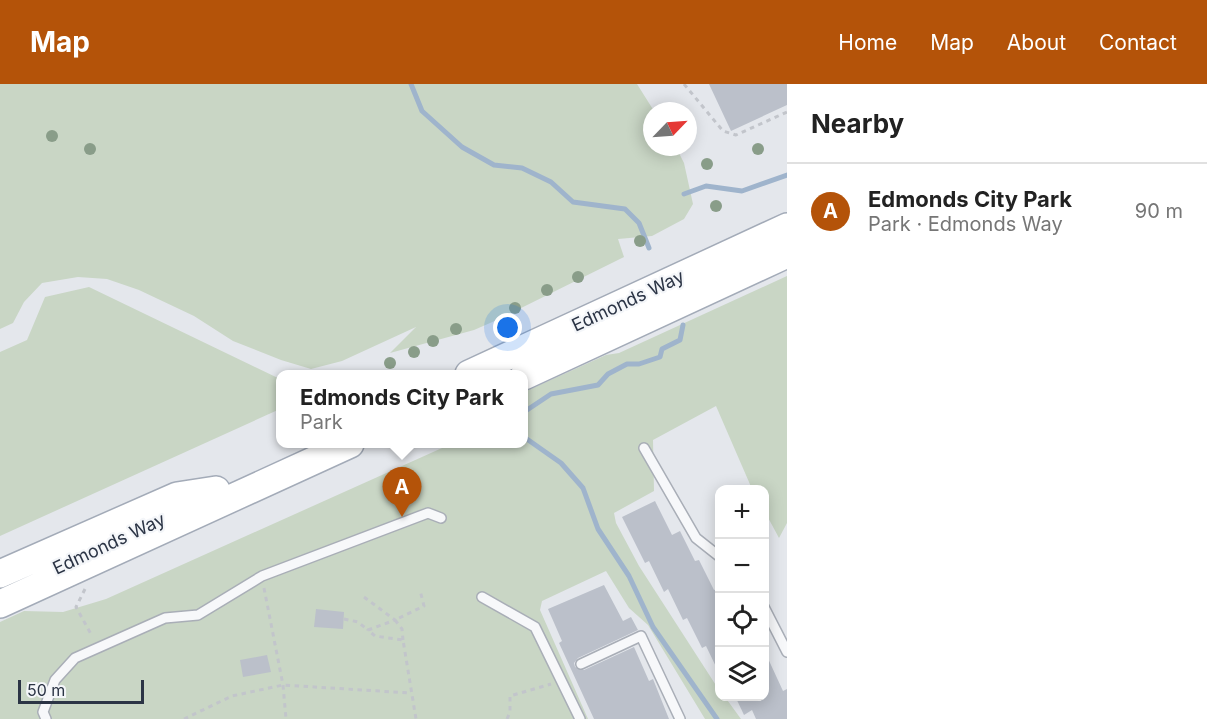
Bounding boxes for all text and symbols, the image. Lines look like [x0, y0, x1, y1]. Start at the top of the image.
text: Map [30, 25, 90, 59]
text: Home [838, 30, 897, 55]
text: Map [930, 30, 974, 55]
text: About [1007, 30, 1066, 55]
text: Contact [1099, 30, 1177, 55]
north arrow [643, 102, 697, 156]
text: Nearby [811, 108, 904, 139]
text: Edmonds City Park [868, 186, 1072, 212]
text: A [823, 199, 838, 223]
text: 90 m [1135, 199, 1183, 223]
text: Park · Edmonds Way [868, 212, 1063, 236]
street label: Edmonds Way [568, 265, 687, 336]
your location [493, 313, 522, 342]
popup [276, 370, 528, 448]
text: Edmonds City Park [300, 384, 504, 410]
text: Park [300, 410, 343, 434]
pin: A [382, 468, 422, 517]
map controls [715, 485, 769, 701]
button: + [715, 485, 769, 539]
street label: Edmonds Way [49, 508, 168, 579]
button: − [715, 539, 769, 593]
button: locate [715, 593, 769, 647]
button: layers [715, 647, 769, 701]
scale bar [18, 677, 144, 704]
text: 50 m [27, 680, 65, 700]

